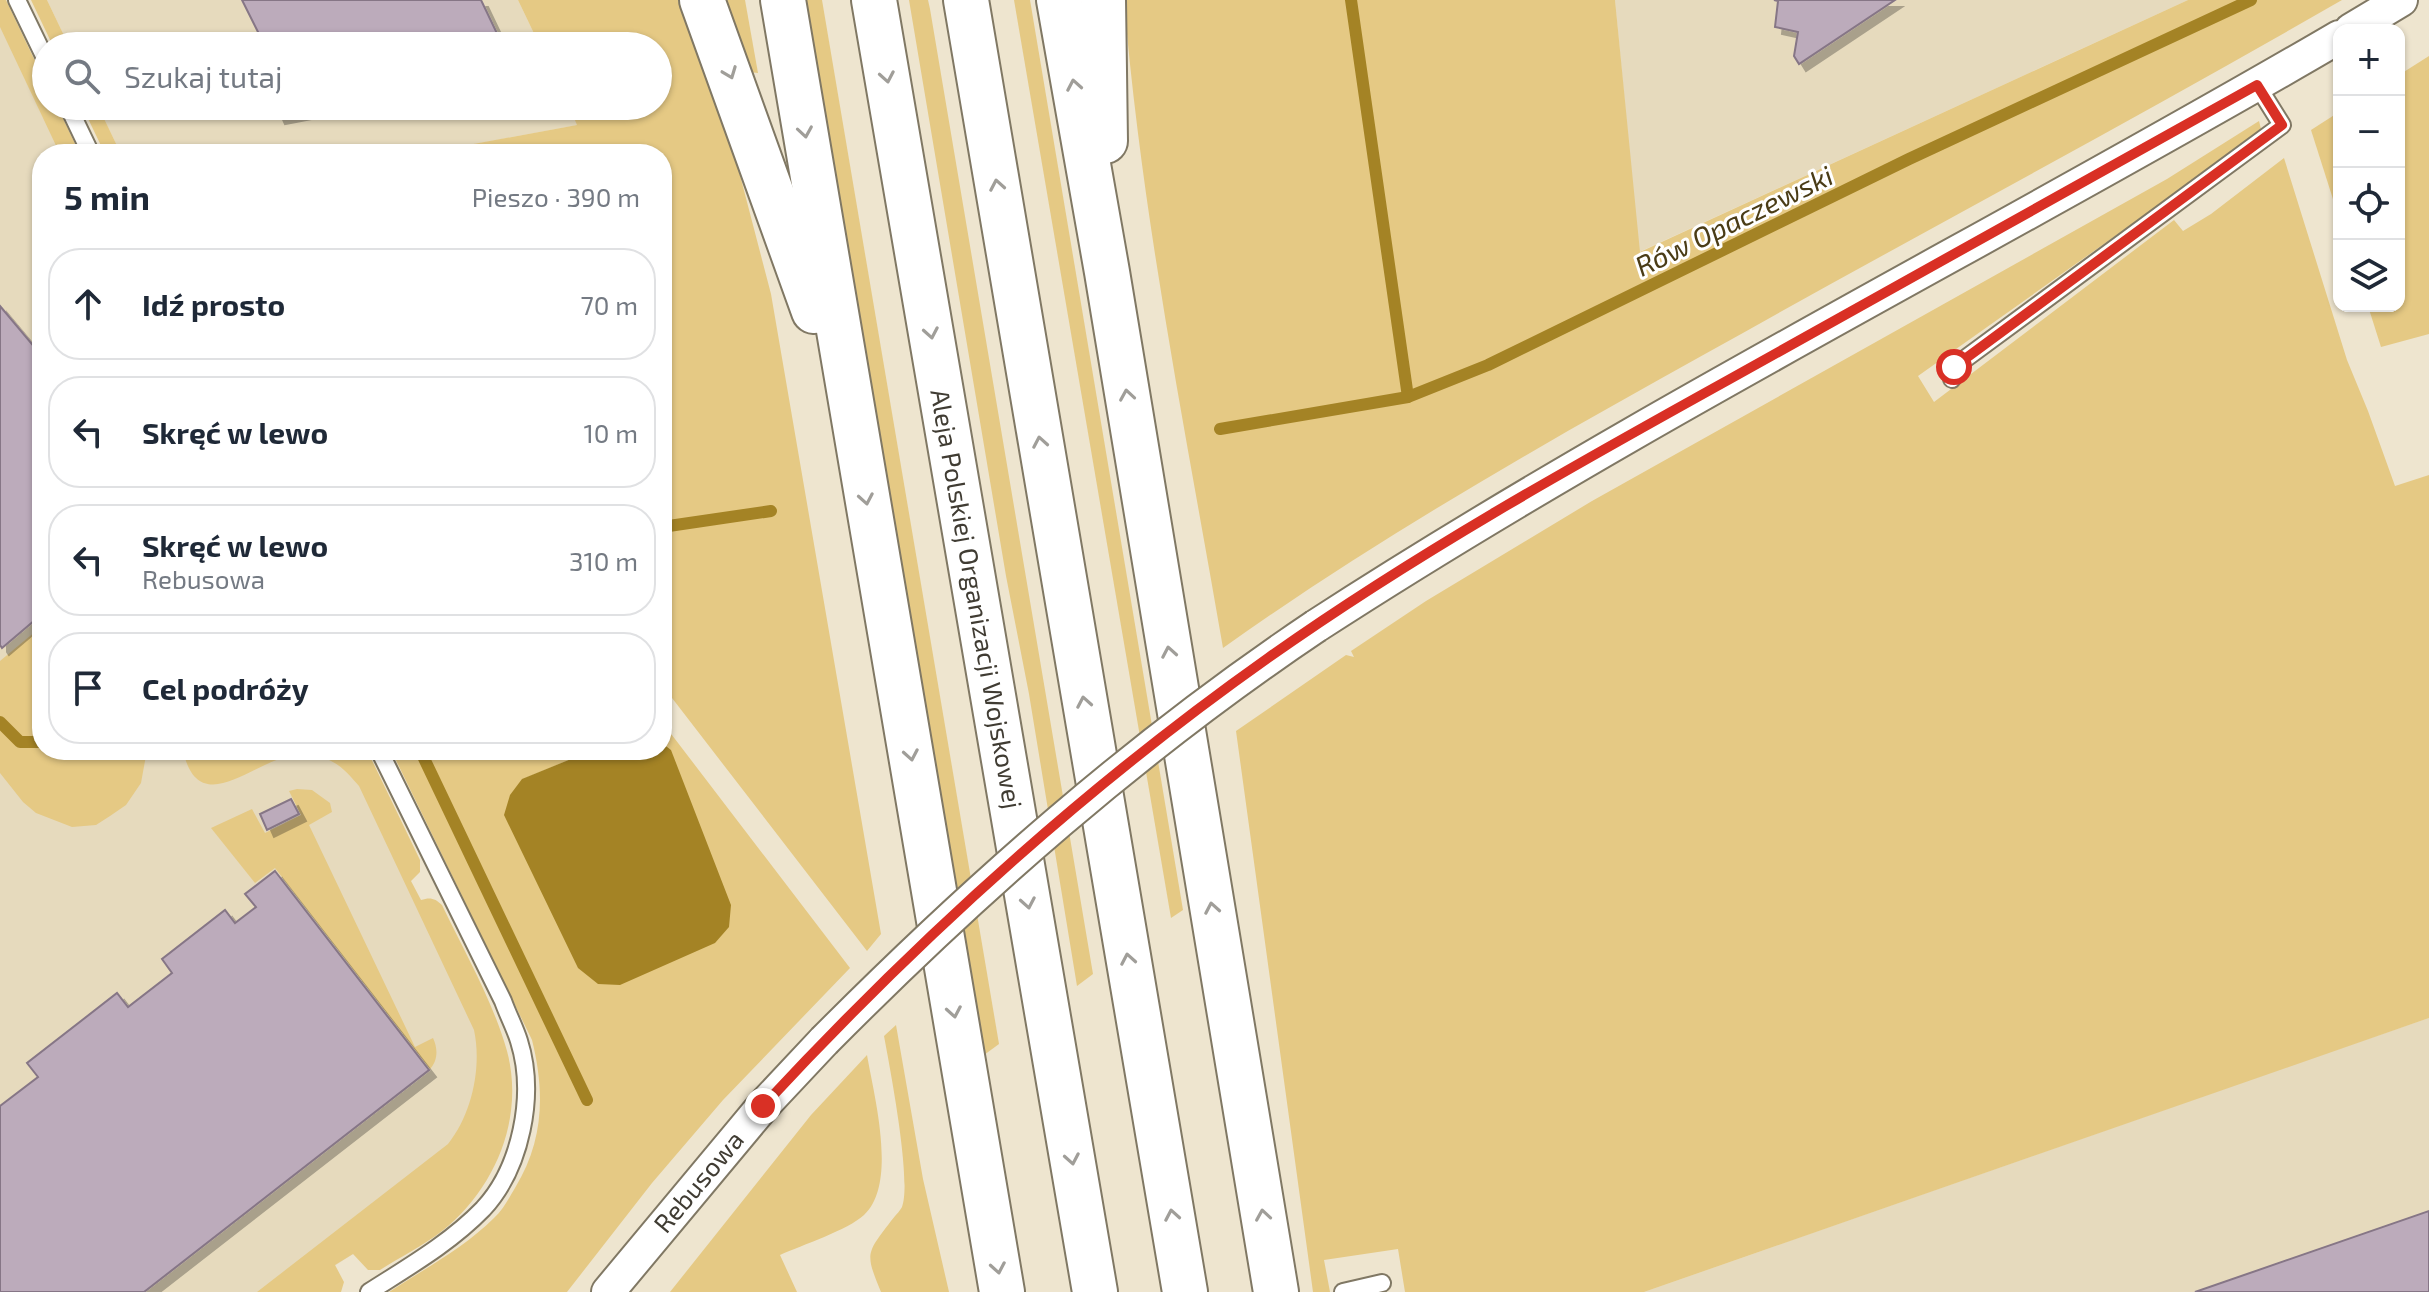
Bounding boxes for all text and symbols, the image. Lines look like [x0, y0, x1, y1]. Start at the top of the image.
map controls [2333, 24, 2405, 312]
button: + [2333, 24, 2405, 96]
search box [32, 32, 672, 120]
icon: search [60, 54, 104, 98]
text: Szukaj tutaj [124, 58, 283, 94]
one-way arrow [720, 65, 737, 79]
one-way arrow [877, 70, 894, 84]
one-way arrow [1066, 78, 1083, 91]
button: − [2333, 96, 2405, 168]
one-way arrow [796, 125, 813, 139]
water label: Rów Opaczewski [1629, 157, 1838, 283]
button: locate [2333, 168, 2405, 240]
text: 5 min [64, 176, 150, 217]
one-way arrow [989, 179, 1006, 192]
text: Pieszo · 390 m [472, 181, 640, 212]
button: layers [2333, 240, 2405, 312]
icon: ahead [66, 282, 110, 326]
text: Idź prosto [142, 286, 285, 322]
text: 70 m [580, 289, 638, 320]
one-way arrow [921, 326, 938, 340]
route start [1936, 349, 1972, 385]
street label: Aleja Polskiej Organizacji Wojskowej [925, 386, 1030, 811]
one-way arrow [1119, 388, 1136, 402]
icon: left [66, 410, 110, 454]
text: Skręć w lewo [142, 414, 328, 450]
text: 10 m [583, 417, 638, 448]
one-way arrow [1032, 435, 1049, 449]
one-way arrow [857, 492, 874, 506]
text: Skręć w lewo [142, 527, 328, 563]
icon: left [66, 538, 110, 582]
text: 310 m [569, 545, 638, 576]
text: Rebusowa [142, 563, 265, 594]
one-way arrow [1162, 645, 1179, 658]
icon: arrive [66, 666, 110, 710]
text: Cel podróży [142, 670, 309, 706]
one-way arrow [1077, 696, 1094, 709]
one-way arrow [901, 749, 918, 762]
one-way arrow [1019, 896, 1036, 910]
one-way arrow [1204, 901, 1221, 915]
one-way arrow [1121, 952, 1138, 966]
one-way arrow [944, 1005, 961, 1019]
route end [745, 1088, 781, 1124]
street label: Rebusowa [646, 1124, 749, 1238]
one-way arrow [1062, 1153, 1079, 1166]
one-way arrow [1164, 1208, 1181, 1222]
one-way arrow [1256, 1208, 1273, 1222]
one-way arrow [988, 1261, 1005, 1275]

